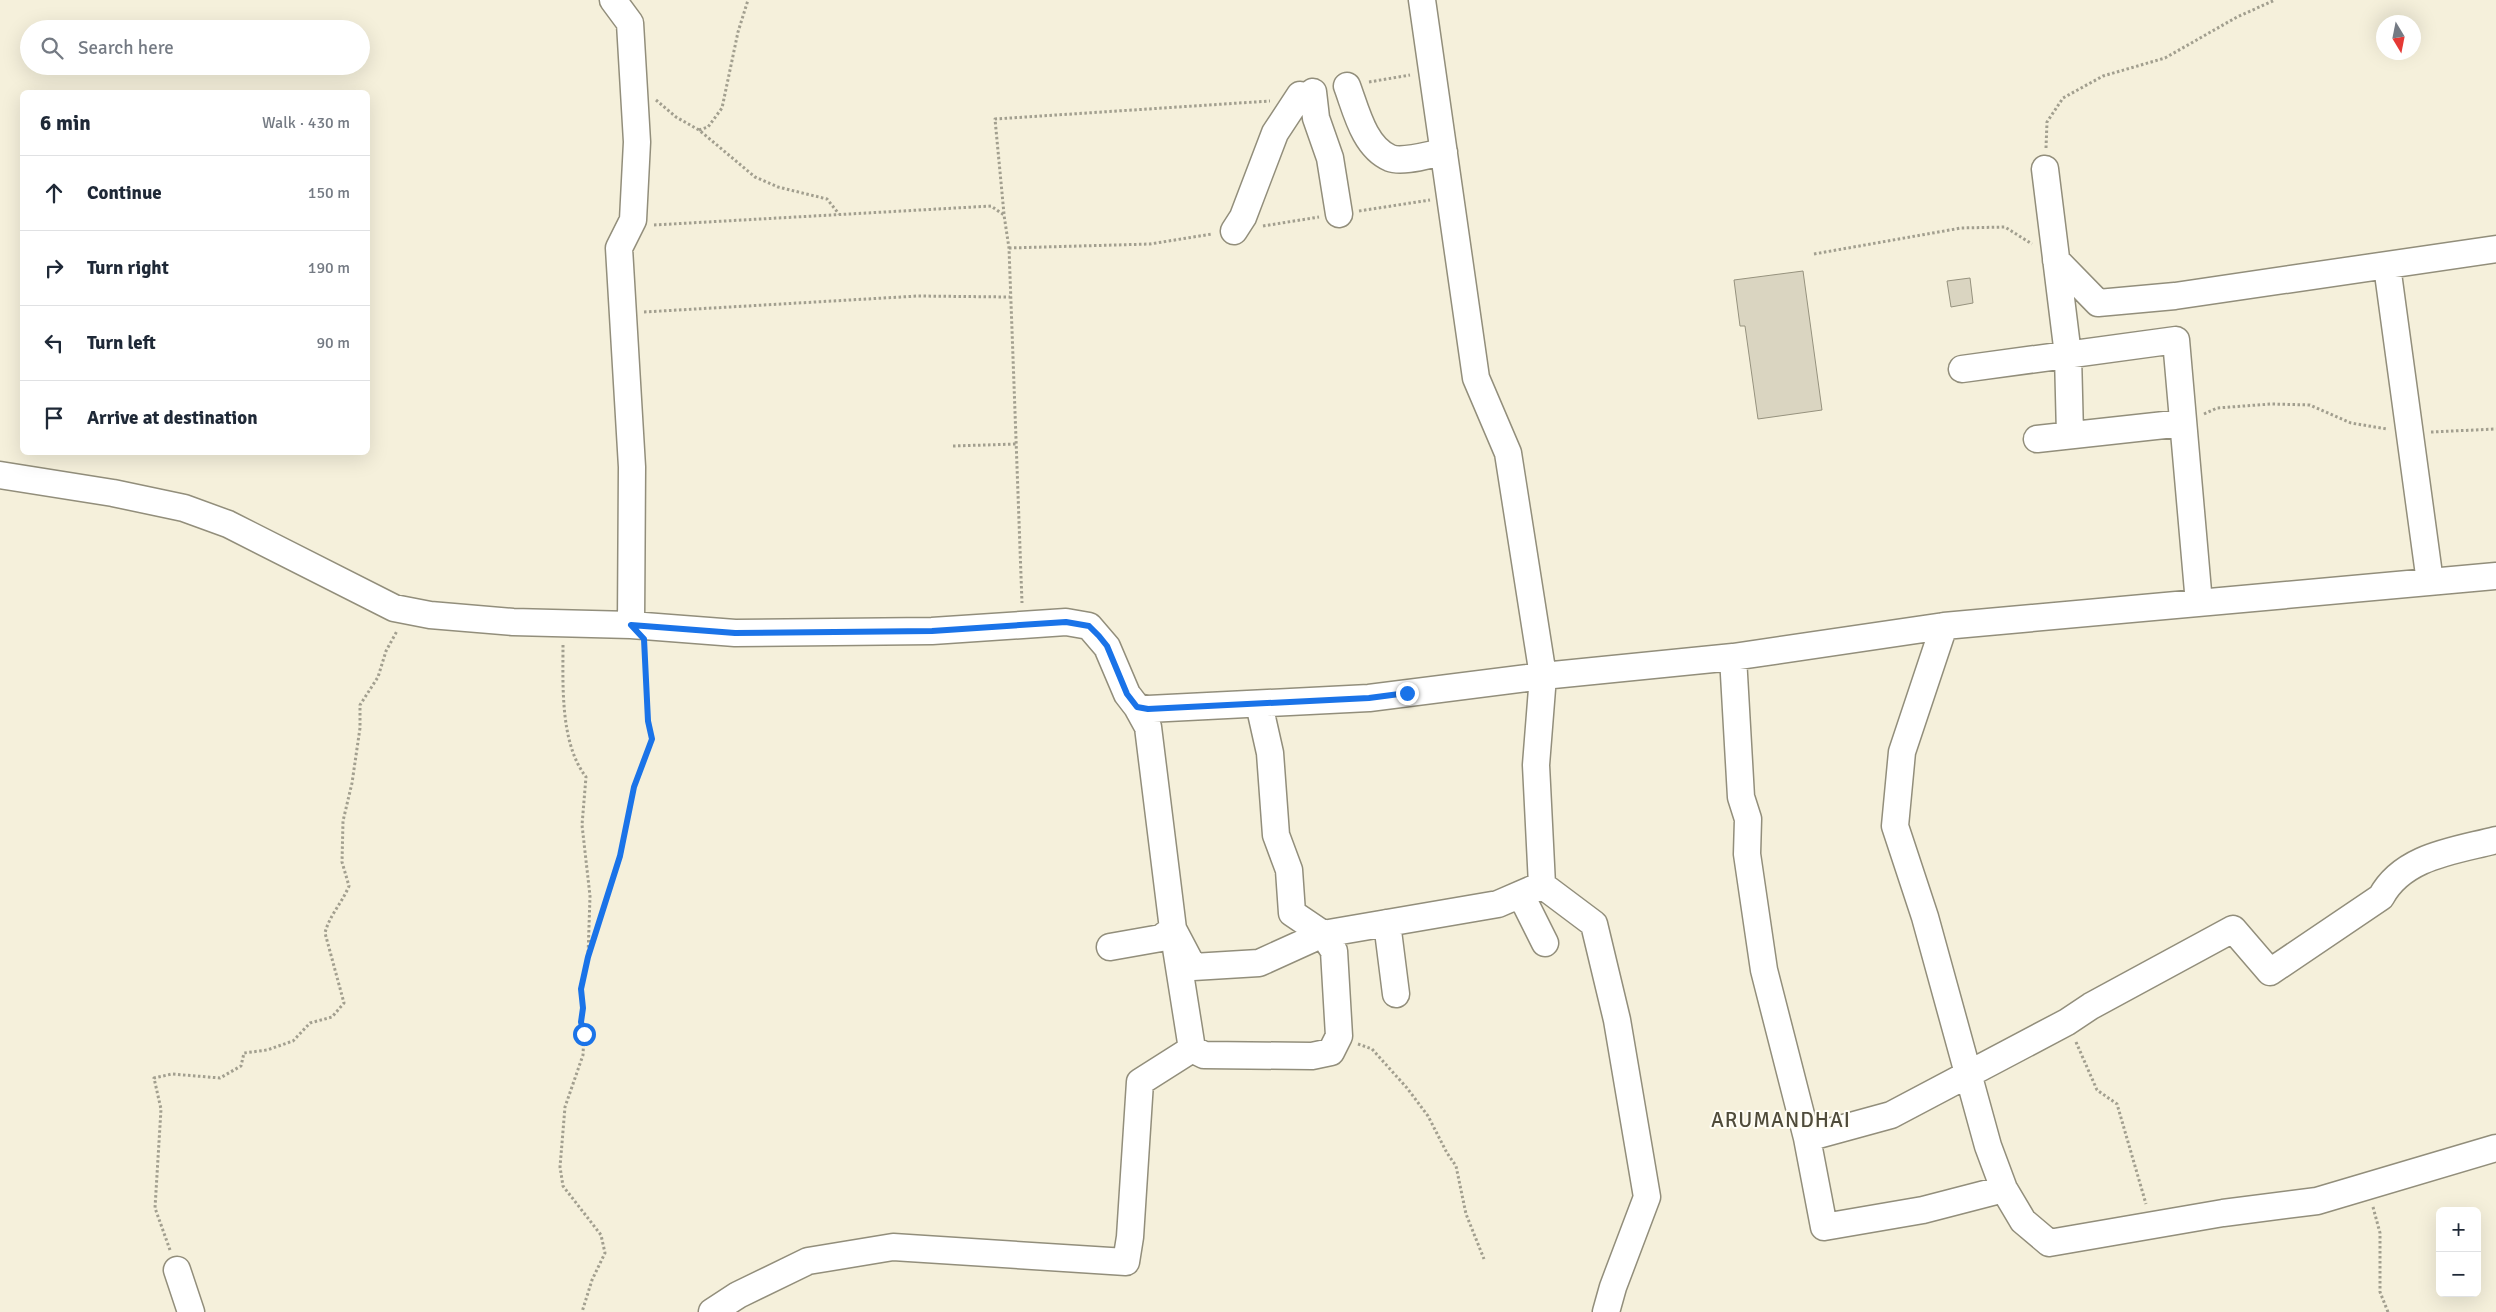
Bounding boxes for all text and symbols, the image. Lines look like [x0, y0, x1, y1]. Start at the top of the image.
north arrow [2376, 15, 2421, 60]
search box [20, 20, 370, 75]
icon: search [38, 34, 66, 62]
text: Search here [78, 36, 174, 60]
text: 6 min [40, 110, 91, 136]
text: Walk · 430 m [262, 113, 350, 133]
icon: ahead [40, 179, 68, 207]
text: Continue [87, 181, 162, 205]
text: 150 m [308, 183, 350, 203]
icon: right [40, 254, 68, 282]
text: Turn right [87, 256, 169, 280]
text: 190 m [308, 258, 350, 278]
icon: left [40, 329, 68, 357]
text: Turn left [87, 331, 156, 355]
text: 90 m [316, 333, 350, 353]
icon: arrive [40, 404, 68, 432]
text: Arrive at destination [87, 406, 258, 430]
route end [1396, 682, 1419, 705]
route start [573, 1023, 596, 1046]
district label: ARUMANDHAI [1711, 1107, 1851, 1133]
map controls [2436, 1207, 2481, 1297]
button: + [2436, 1207, 2481, 1252]
button: − [2436, 1252, 2481, 1297]

